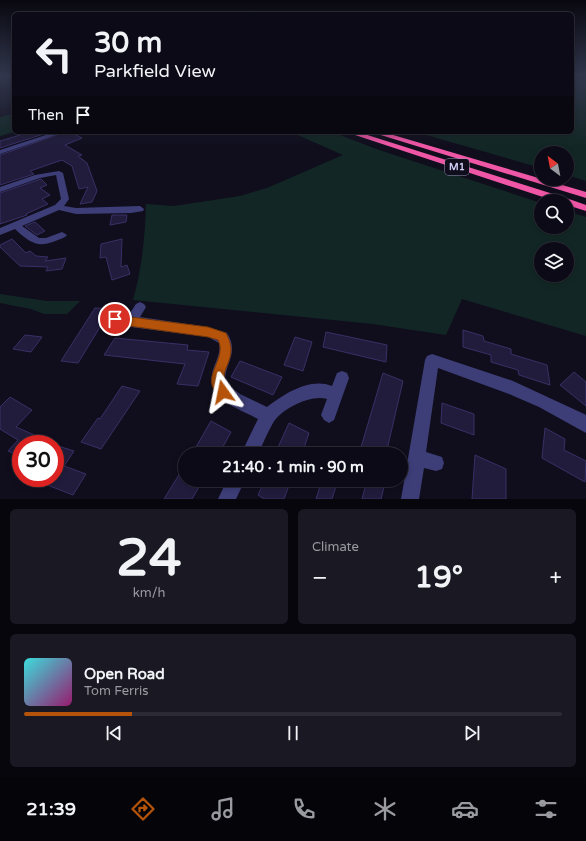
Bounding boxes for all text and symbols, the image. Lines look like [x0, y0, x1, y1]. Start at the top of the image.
text: 30 m [94, 26, 162, 60]
icon: left [28, 28, 80, 80]
text: Parkfield View [94, 60, 216, 82]
icon: arrive [72, 104, 94, 126]
text: Then [28, 106, 64, 124]
north arrow [534, 146, 574, 186]
map controls [534, 146, 574, 282]
road number: M1 [445, 159, 469, 175]
button: search [534, 194, 574, 234]
button: layers [534, 242, 574, 282]
pin [98, 302, 132, 336]
icon: arrive [104, 308, 126, 330]
position arrow [202, 371, 244, 413]
speed limit sign: 30 [12, 435, 64, 487]
text: 21:40 · 1 min · 90 m [222, 458, 364, 476]
text: 24 [116, 527, 182, 590]
text: Climate [312, 539, 359, 555]
text: 19° [414, 559, 463, 596]
text: − [312, 565, 328, 591]
text: + [550, 565, 562, 591]
text: km/h [133, 585, 165, 601]
text: Open Road [84, 665, 165, 683]
text: Tom Ferris [84, 683, 148, 699]
icon: previous [103, 722, 125, 744]
icon: pause [282, 722, 304, 744]
icon: next [461, 722, 483, 744]
icon: directions [129, 795, 157, 823]
icon: music [209, 795, 237, 823]
icon: phone [290, 795, 318, 823]
icon: climate [371, 795, 399, 823]
icon: car [451, 795, 479, 823]
icon: filters [532, 795, 560, 823]
text: 21:39 [26, 798, 76, 820]

